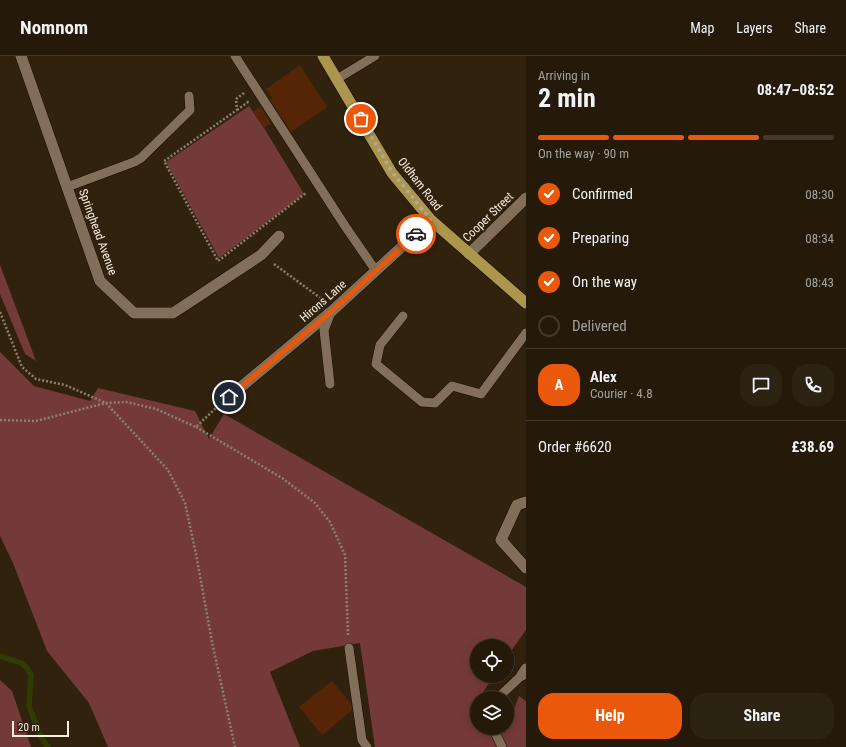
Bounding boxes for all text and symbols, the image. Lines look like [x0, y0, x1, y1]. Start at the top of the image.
text: Nomnom [20, 16, 88, 39]
text: Map [690, 20, 714, 36]
text: Layers [736, 20, 773, 36]
text: Share [795, 20, 826, 36]
text: Arriving in [538, 68, 590, 83]
text: 08:47–08:52 [757, 81, 834, 99]
text: 2 min [538, 83, 596, 113]
pin [344, 102, 378, 136]
icon: bag [350, 108, 372, 130]
text: On the way · 90 m [538, 146, 629, 161]
street label: Oldham Road [395, 155, 445, 213]
icon: check [538, 183, 560, 205]
text: Confirmed [572, 185, 633, 203]
street label: Springhead Avenue [76, 187, 120, 277]
text: 08:30 [805, 187, 834, 202]
street label: Cooper Street [460, 189, 517, 245]
courier [396, 214, 436, 254]
icon: car [405, 223, 427, 245]
icon: check [538, 227, 560, 249]
text: Preparing [572, 229, 629, 247]
text: 08:34 [805, 231, 834, 246]
icon: check [538, 271, 560, 293]
text: On the way [572, 273, 637, 291]
text: 08:43 [805, 275, 834, 290]
street label: Hirons Lane [297, 277, 349, 325]
text: Delivered [572, 317, 627, 335]
button: chat [740, 364, 782, 406]
button: phone [792, 364, 834, 406]
text: Alex [590, 368, 617, 386]
text: A [555, 376, 563, 394]
pin [212, 380, 246, 414]
icon: home [218, 386, 240, 408]
text: Courier · 4.8 [590, 386, 653, 401]
text: Order #6620 [538, 438, 612, 456]
text: £38.69 [791, 438, 834, 456]
map controls [470, 639, 514, 735]
button: locate [470, 639, 514, 683]
button: layers [470, 691, 514, 735]
button: Help [538, 693, 682, 739]
button: Share [690, 693, 834, 739]
scale bar [12, 719, 69, 738]
text: 20 m [18, 721, 40, 734]

